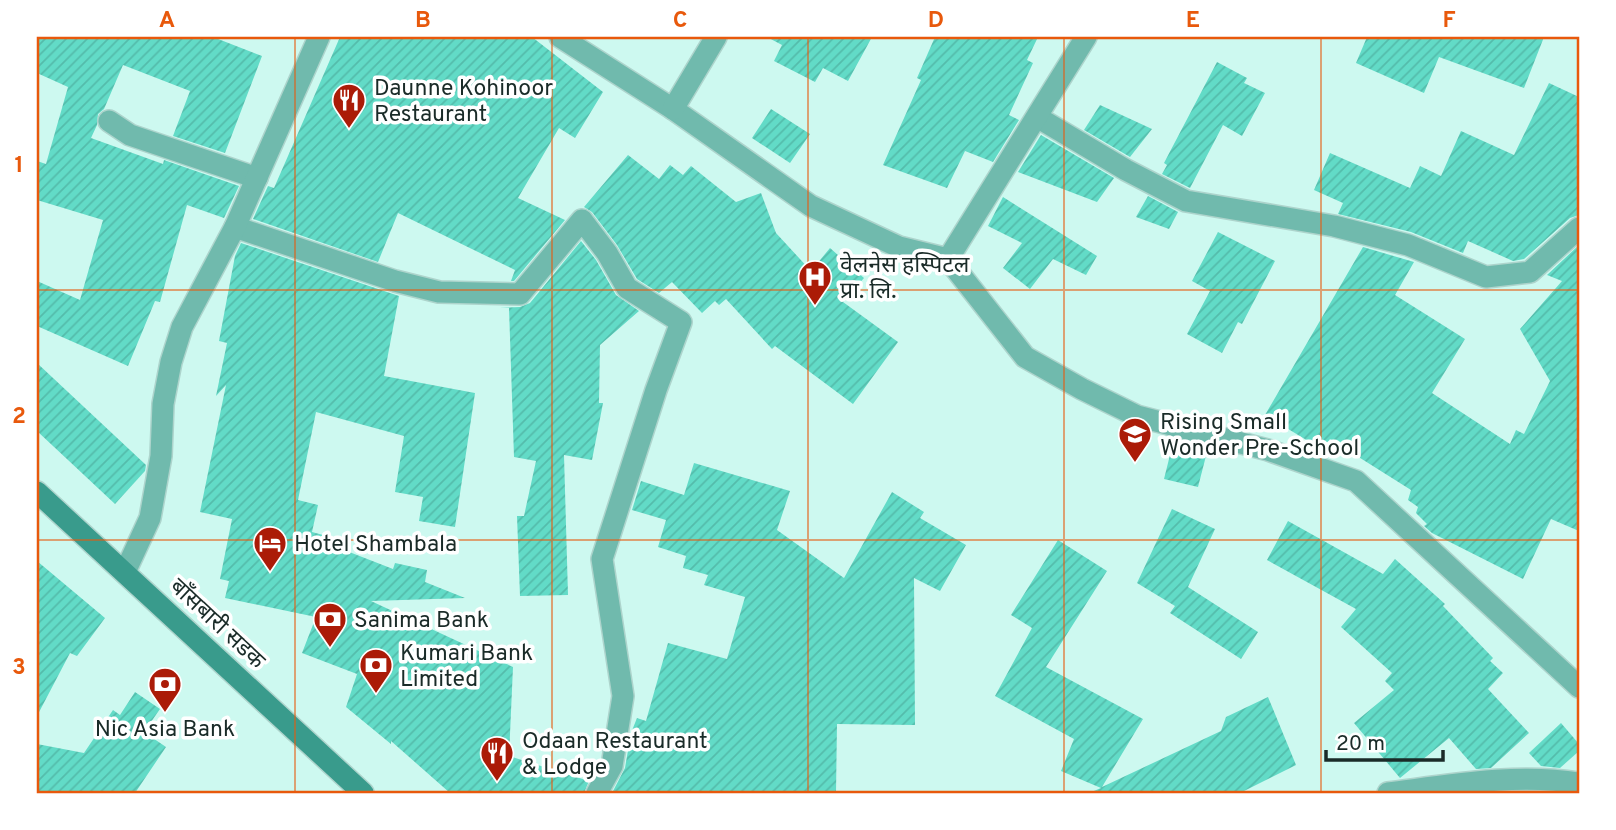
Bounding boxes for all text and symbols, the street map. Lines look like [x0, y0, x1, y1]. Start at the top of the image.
text: A [159, 7, 175, 36]
text: B [415, 7, 431, 36]
text: C [673, 7, 687, 36]
text: D [928, 7, 944, 36]
text: E [1186, 7, 1200, 36]
text: F [1442, 7, 1456, 36]
place label: Daunne Kohinoor Restaurant [374, 75, 553, 130]
restaurant icon: Daunne Kohinoor Restaurant [330, 81, 368, 130]
text: 1 [14, 152, 24, 181]
place label: वेलनेस हस्पिटल प्रा. लि. [840, 251, 970, 307]
hospital icon: वेलनेस हस्पिटल प्रा. लि. [796, 258, 834, 307]
text: 2 [12, 403, 26, 432]
place label: Rising Small Wonder Pre-School [1160, 409, 1359, 464]
school or university icon: Rising Small Wonder Pre-School [1116, 415, 1154, 464]
hotel icon: Hotel Shambala [251, 524, 289, 573]
place label: Hotel Shambala [294, 531, 457, 560]
street label: बाँसबारी सडक [163, 573, 272, 677]
bank icon: Sanima Bank [311, 600, 349, 649]
place label: Sanima Bank [354, 607, 489, 636]
place label: Kumari Bank Limited [400, 640, 533, 695]
bank icon: Kumari Bank Limited [357, 646, 395, 695]
text: 3 [12, 654, 26, 683]
bank icon: Nic Asia Bank [146, 665, 184, 714]
place label: Nic Asia Bank [95, 716, 235, 745]
scale bar [1326, 718, 1443, 762]
place label: Odaan Restaurant & Lodge [522, 728, 708, 783]
text: 20 m [1336, 731, 1385, 758]
restaurant icon: Odaan Restaurant & Lodge [478, 734, 516, 783]

